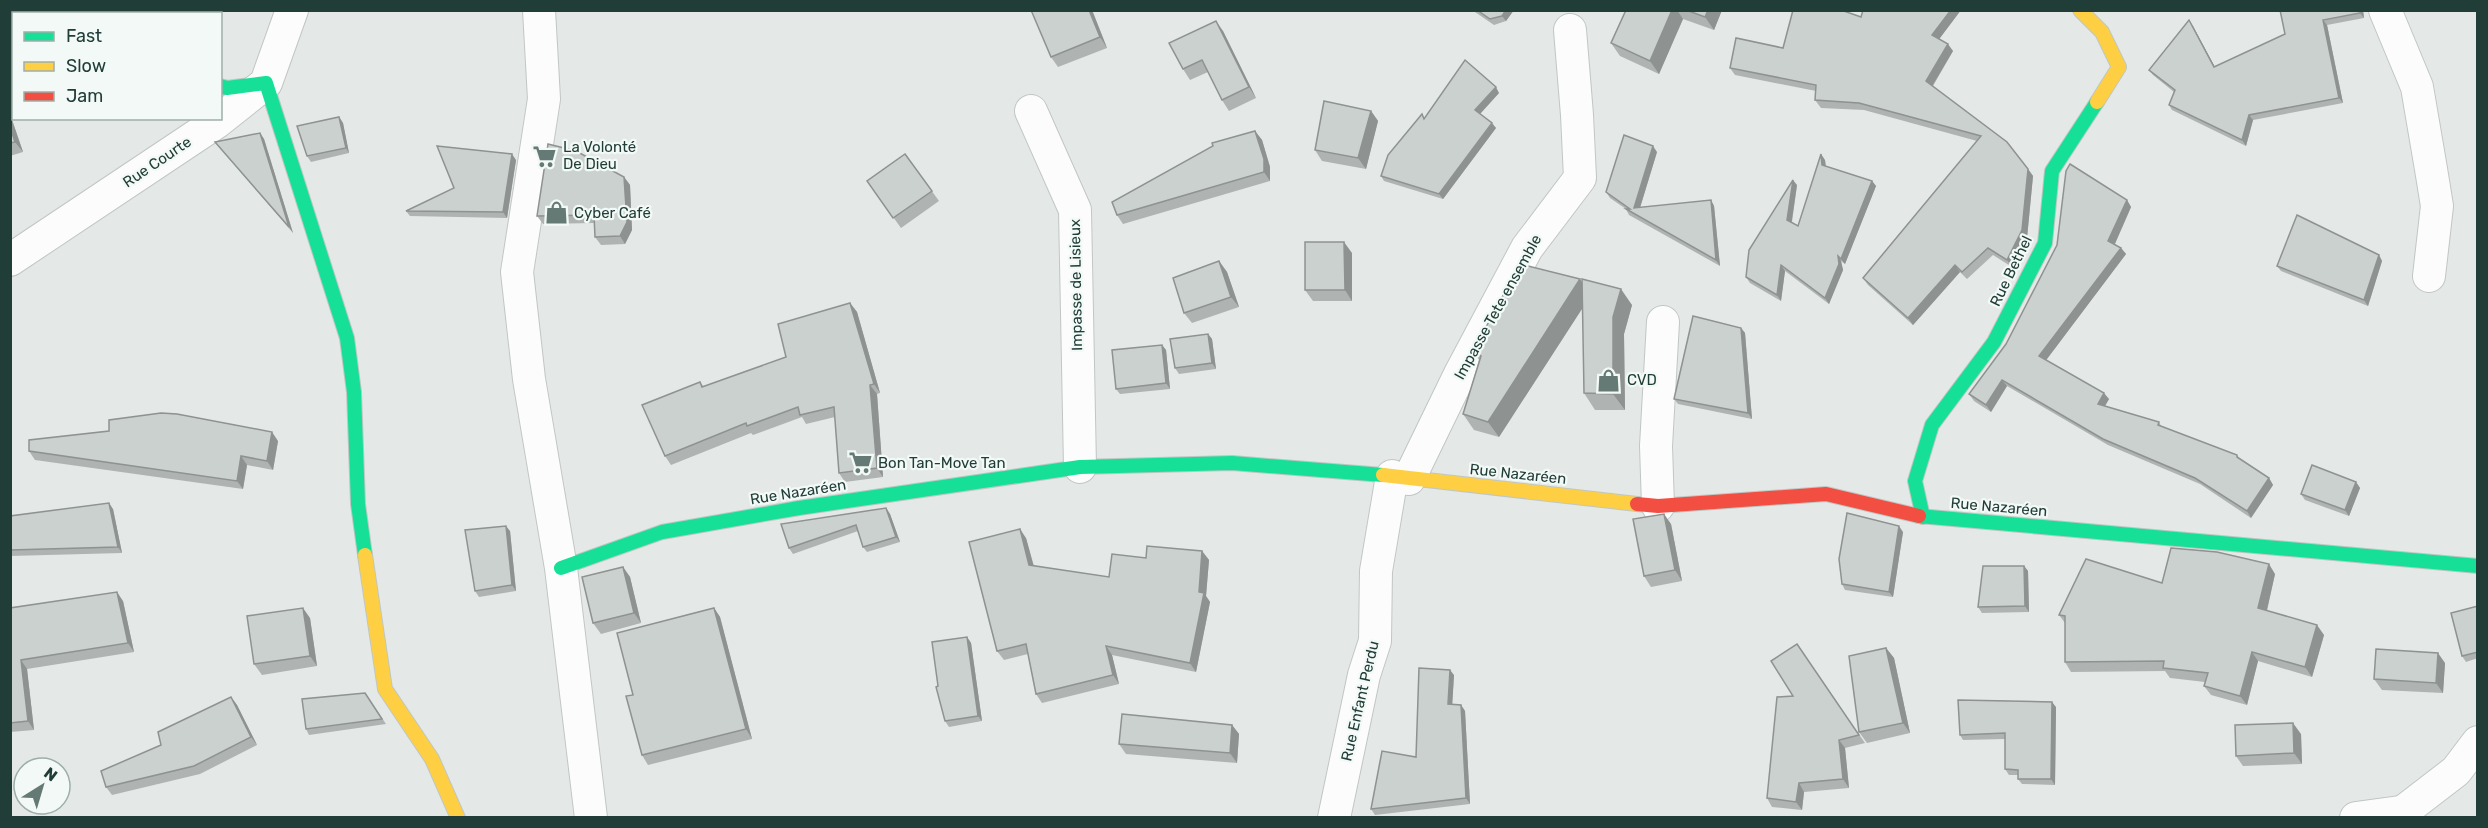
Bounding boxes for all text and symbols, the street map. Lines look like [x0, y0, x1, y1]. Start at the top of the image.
legend [12, 12, 222, 120]
text: Fast [66, 25, 102, 47]
text: Slow [66, 55, 106, 77]
text: Jam [66, 85, 103, 107]
street label: Rue Courte [119, 133, 195, 191]
place label: La Volonté De Dieu [563, 138, 636, 173]
supermarket icon: La Volonté De Dieu [532, 143, 558, 169]
shop icon: Cyber Café [543, 200, 569, 226]
place label: Cyber Café [574, 204, 651, 222]
street label: Impasse de Lisieux [1066, 219, 1086, 351]
street label: Impasse Tete ensemble [1451, 231, 1545, 383]
street label: Rue Bethel [1986, 233, 2036, 309]
shop icon: CVD [1596, 367, 1622, 393]
place label: CVD [1627, 371, 1657, 389]
supermarket icon: Bon Tan-Move Tan [847, 450, 873, 476]
place label: Bon Tan-Move Tan [878, 454, 1005, 472]
street label: Rue Nazaréen [1469, 460, 1567, 488]
street label: Rue Nazaréen [749, 476, 847, 508]
street label: Rue Nazaréen [1950, 494, 2048, 520]
street label: Rue Enfant Perdu [1337, 639, 1383, 763]
north arrow [12, 756, 72, 816]
text: N [40, 763, 61, 785]

